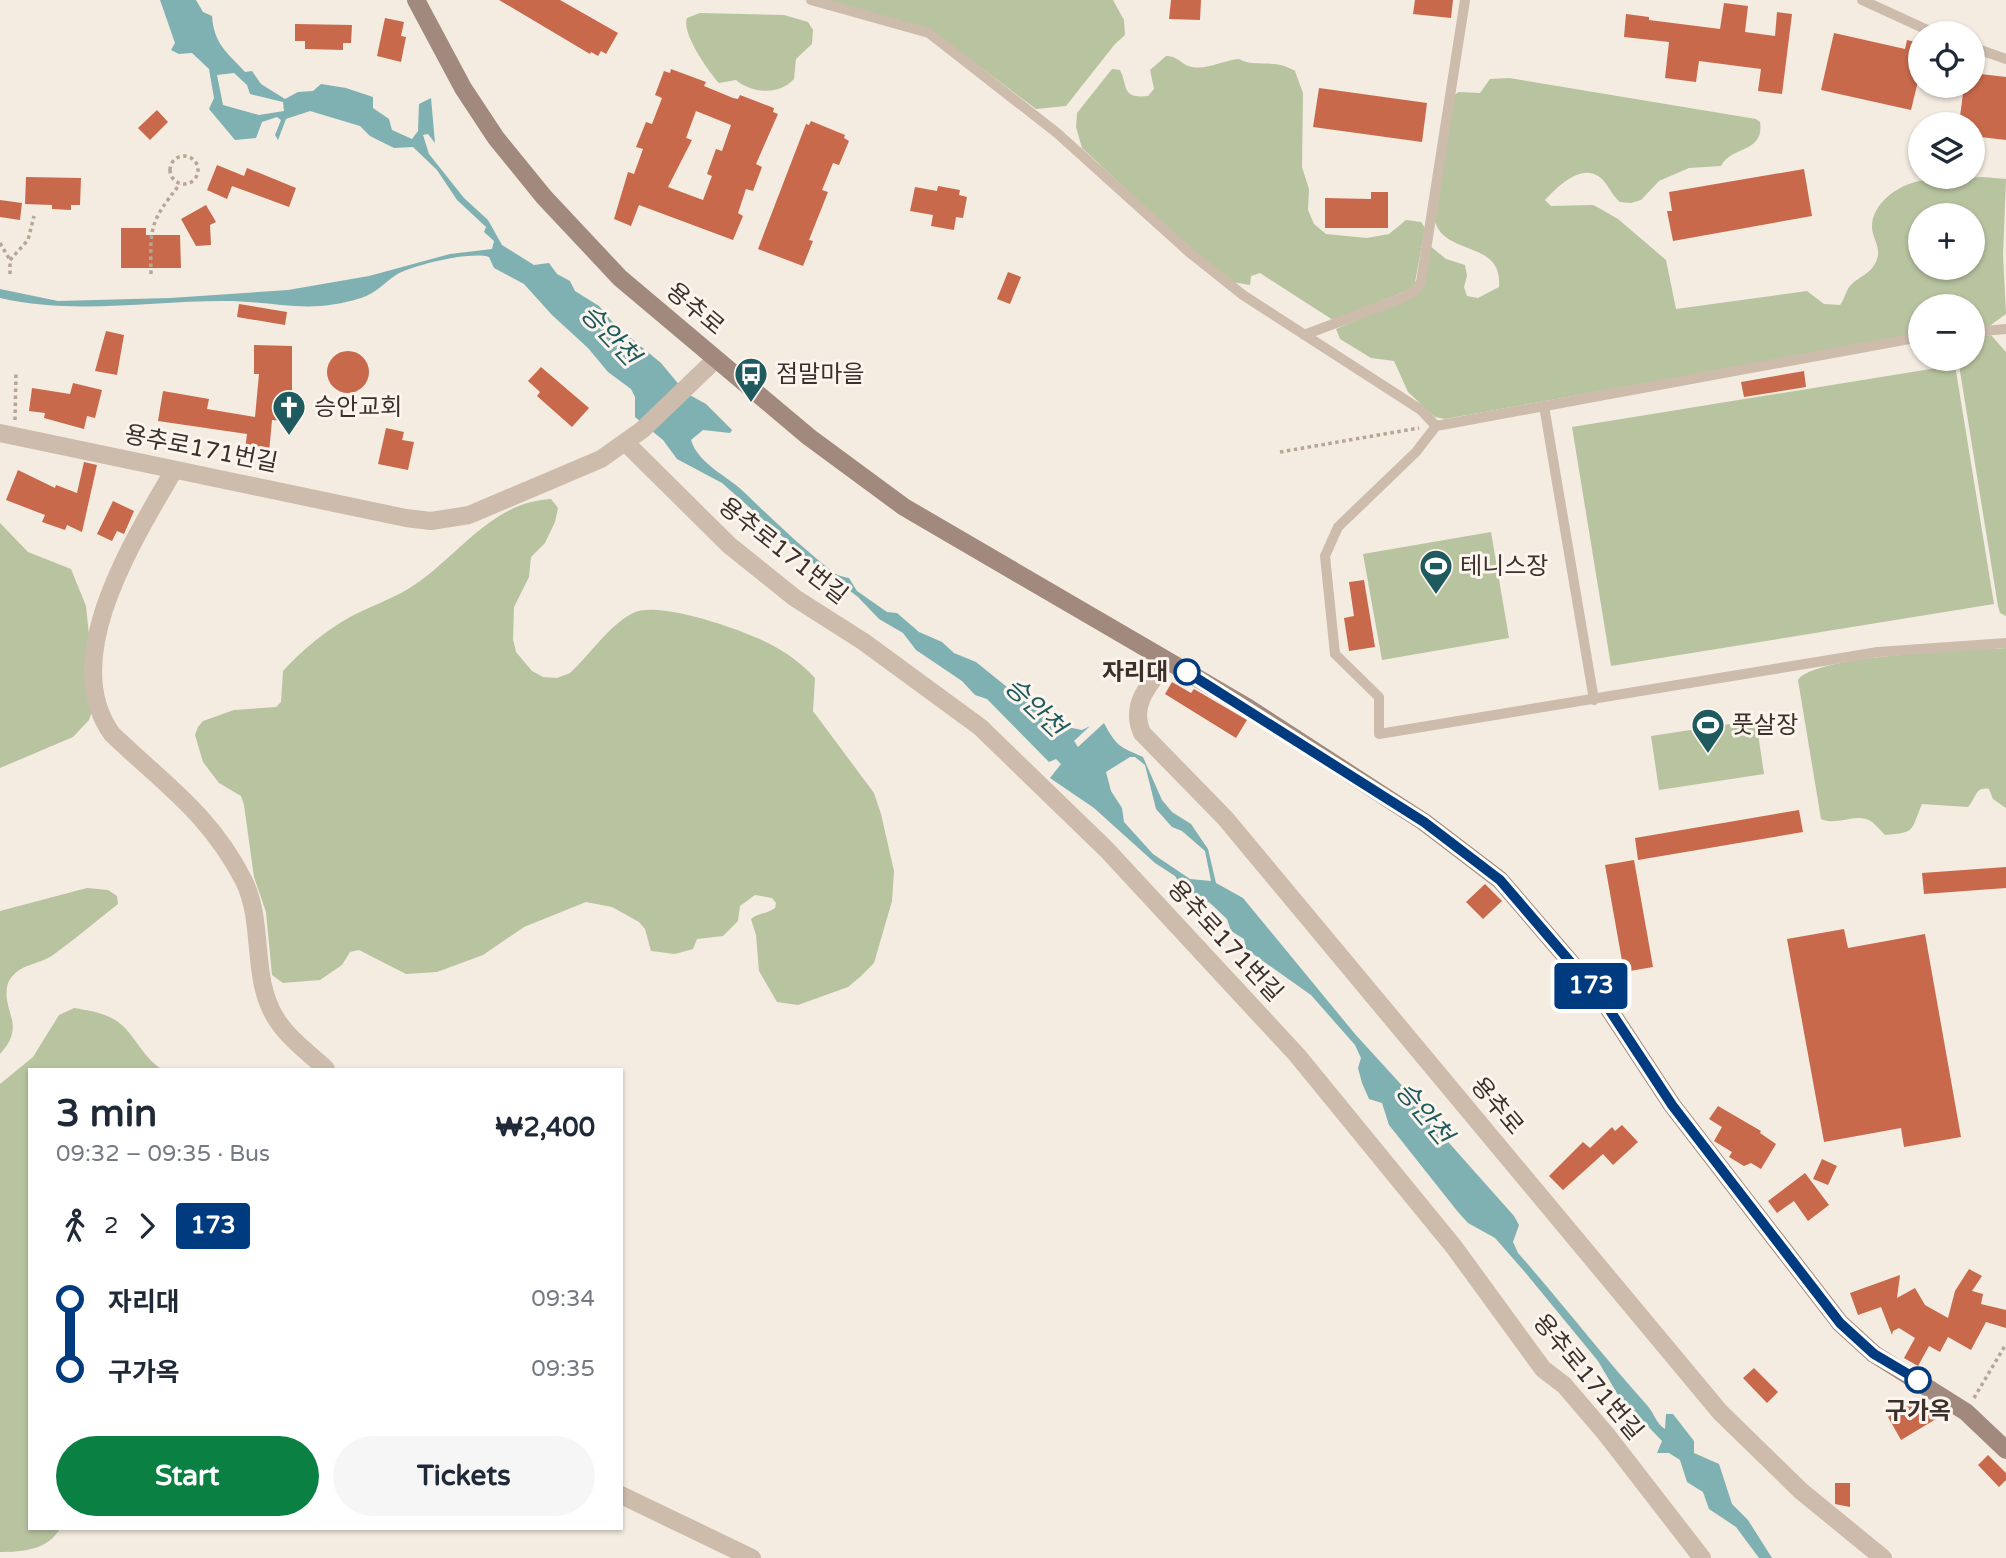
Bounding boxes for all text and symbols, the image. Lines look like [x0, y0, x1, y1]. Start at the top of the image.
map controls [1908, 21, 1985, 371]
button: locate [1908, 21, 1985, 98]
button: layers [1908, 112, 1985, 189]
button: + [1908, 203, 1985, 280]
street label: 용추로 [660, 277, 730, 341]
button: − [1908, 294, 1985, 371]
water label: 승안천 [574, 298, 648, 374]
bus stop icon: 점말마을 [732, 355, 770, 404]
place label: 점말마을 [776, 360, 864, 389]
church icon: 승안교회 [270, 388, 308, 437]
place label: 승안교회 [314, 393, 402, 422]
street label: 용추로171번길 [122, 420, 280, 478]
street label: 용추로171번길 [713, 492, 853, 610]
sports icon: 테니스장 [1417, 547, 1455, 596]
place label: 테니스장 [1460, 552, 1548, 581]
place label: 자리대 [1102, 658, 1168, 687]
marker: 자리대 [1174, 659, 1200, 685]
water label: 승안천 [998, 671, 1074, 745]
sports icon: 풋살장 [1689, 706, 1727, 755]
place label: 풋살장 [1732, 711, 1798, 740]
street label: 용추로171번길 [1161, 874, 1289, 1008]
line badge: 173 [1551, 963, 1631, 1009]
text: 173 [1568, 971, 1614, 1000]
street label: 용추로 [1465, 1071, 1529, 1141]
water label: 승안천 [1389, 1076, 1461, 1153]
text: 3 min [56, 1091, 157, 1137]
text: ₩2,400 [495, 1112, 595, 1143]
text: 09:32 – 09:35 · Bus [56, 1140, 270, 1168]
icon: walk [56, 1207, 94, 1245]
icon: forward [128, 1207, 166, 1245]
text: 173 [190, 1211, 236, 1240]
text: 2 [104, 1212, 118, 1240]
text: 09:34 [531, 1285, 595, 1313]
text: 자리대 [108, 1287, 180, 1318]
street label: 용추로171번길 [1527, 1308, 1649, 1446]
text: 09:35 [531, 1355, 595, 1383]
text: 구가옥 [108, 1357, 180, 1388]
marker: 구가옥 [1905, 1367, 1931, 1393]
place label: 구가옥 [1885, 1397, 1951, 1426]
button: Start [56, 1436, 319, 1516]
button: Tickets [333, 1436, 595, 1516]

